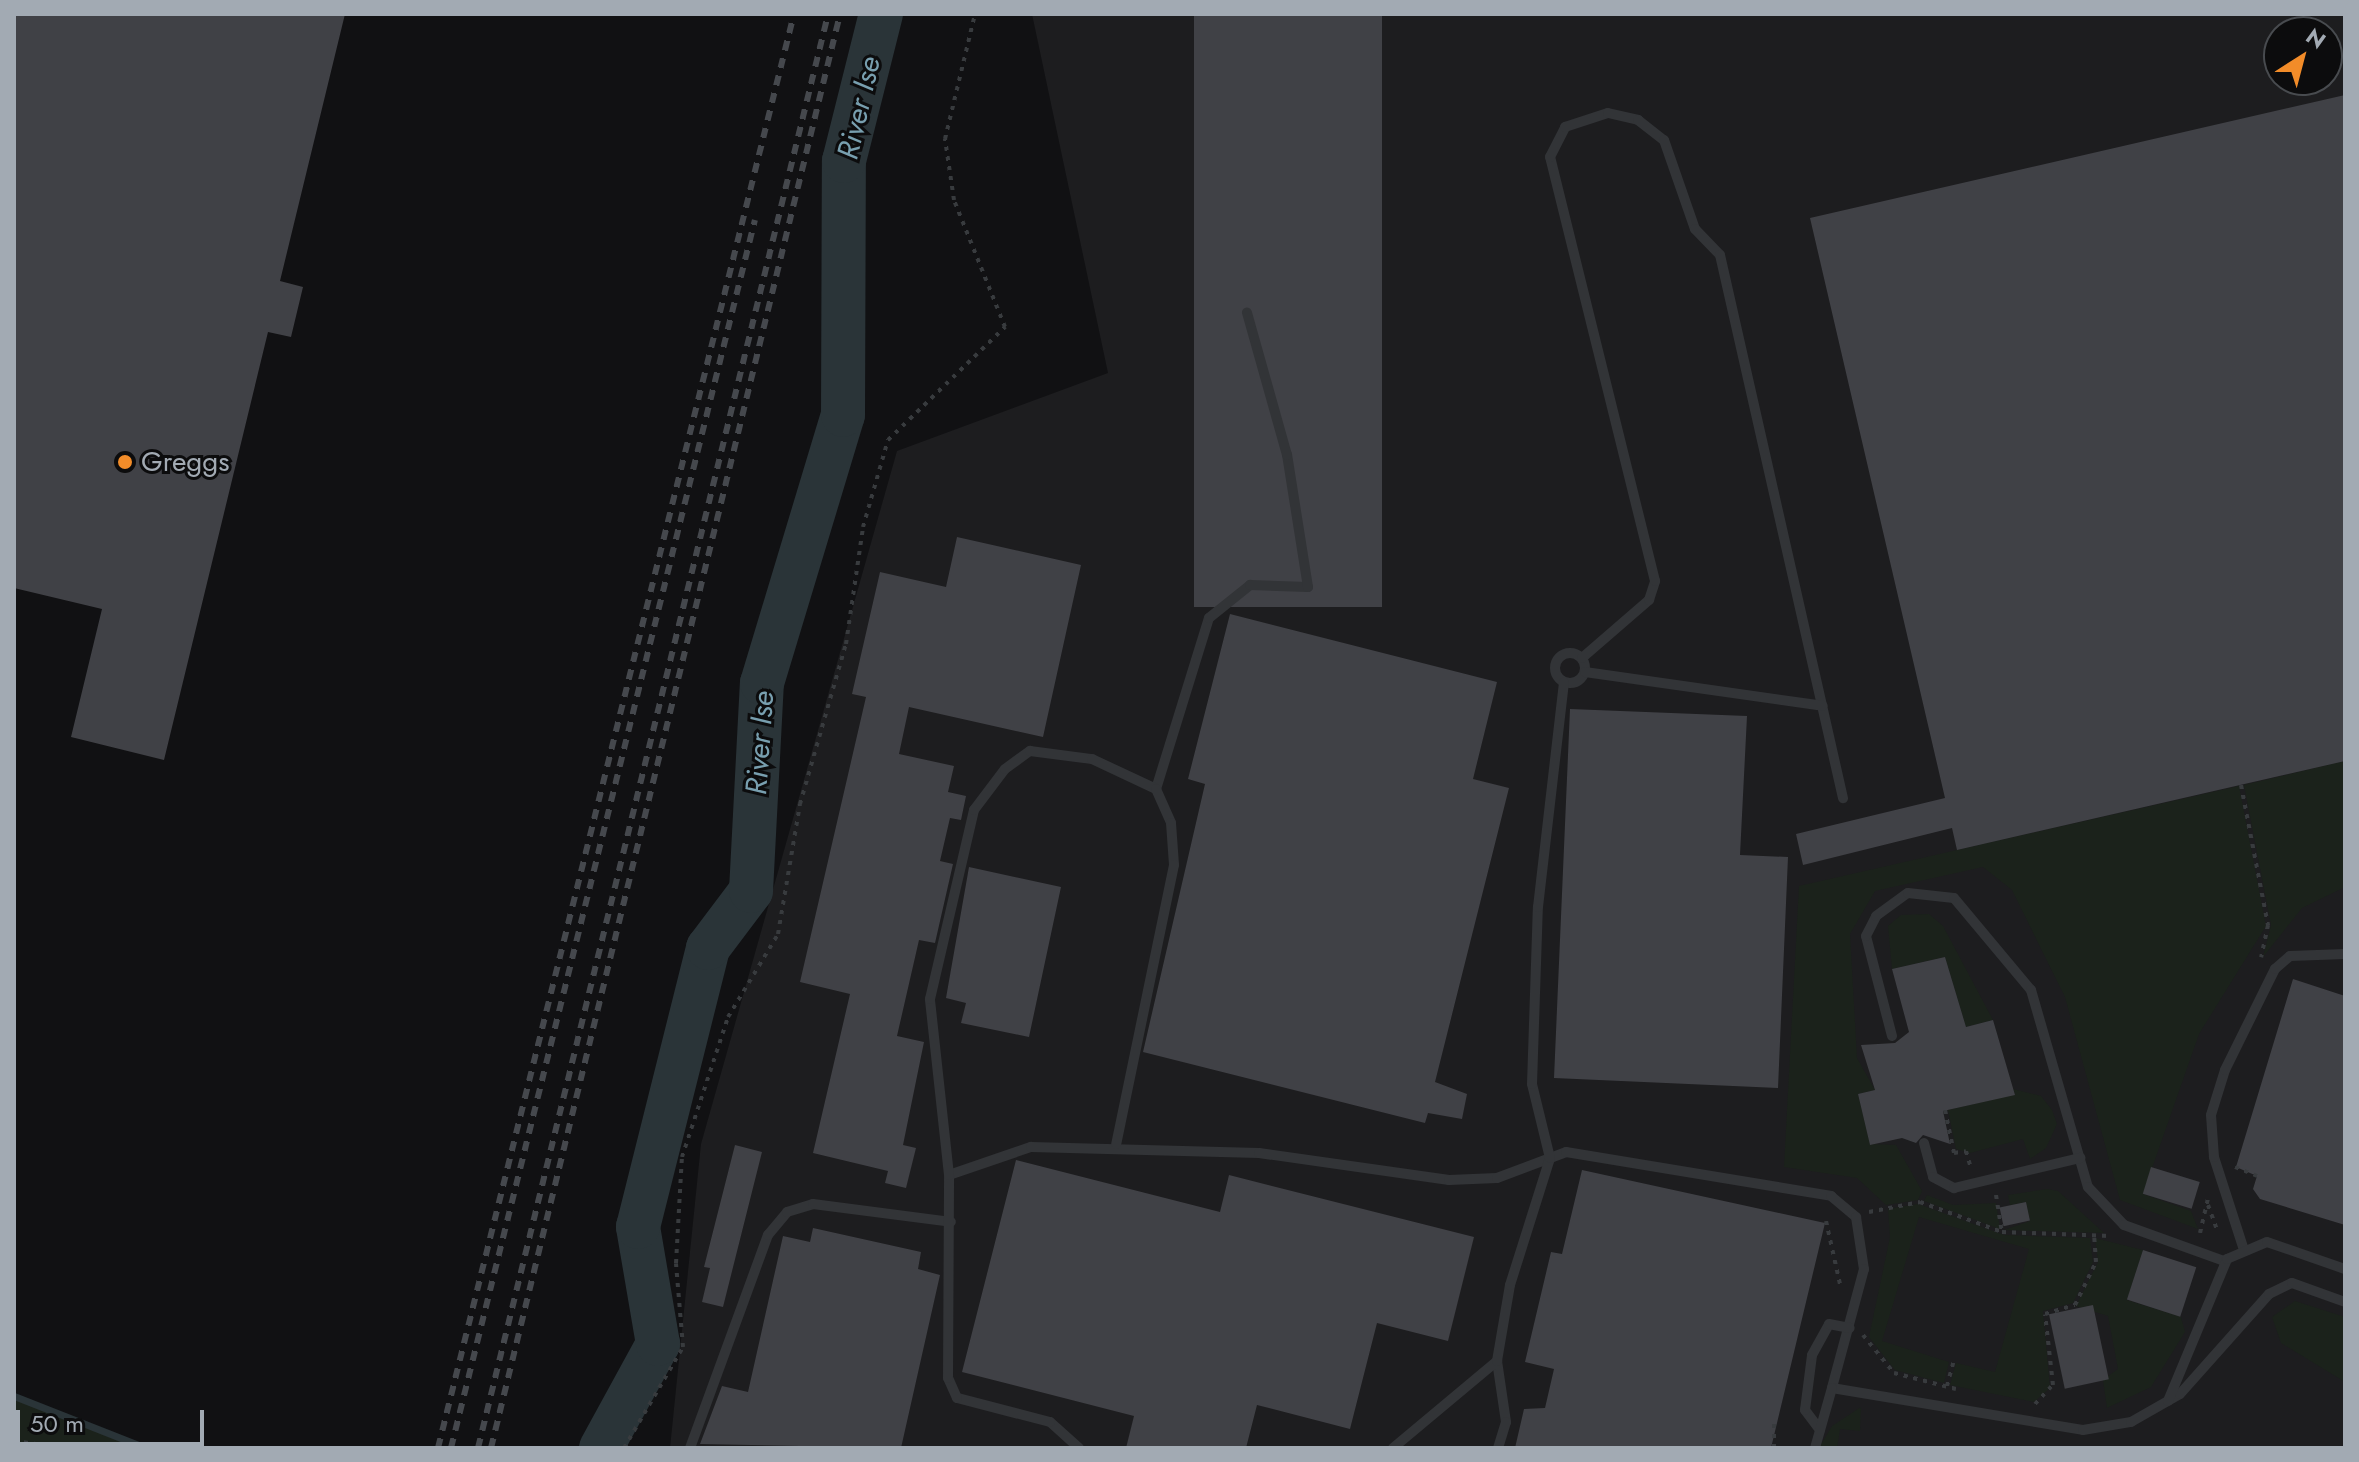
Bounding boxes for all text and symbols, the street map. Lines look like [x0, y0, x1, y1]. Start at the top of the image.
north arrow [2263, 16, 2343, 96]
text: N [2299, 20, 2332, 56]
water label: River Ise [830, 53, 888, 163]
place label: Greggs [141, 445, 230, 479]
marker: Greggs [116, 453, 134, 471]
water label: River Ise [738, 690, 782, 796]
scale bar [20, 1394, 208, 1444]
text: 50 m [30, 1406, 84, 1441]

